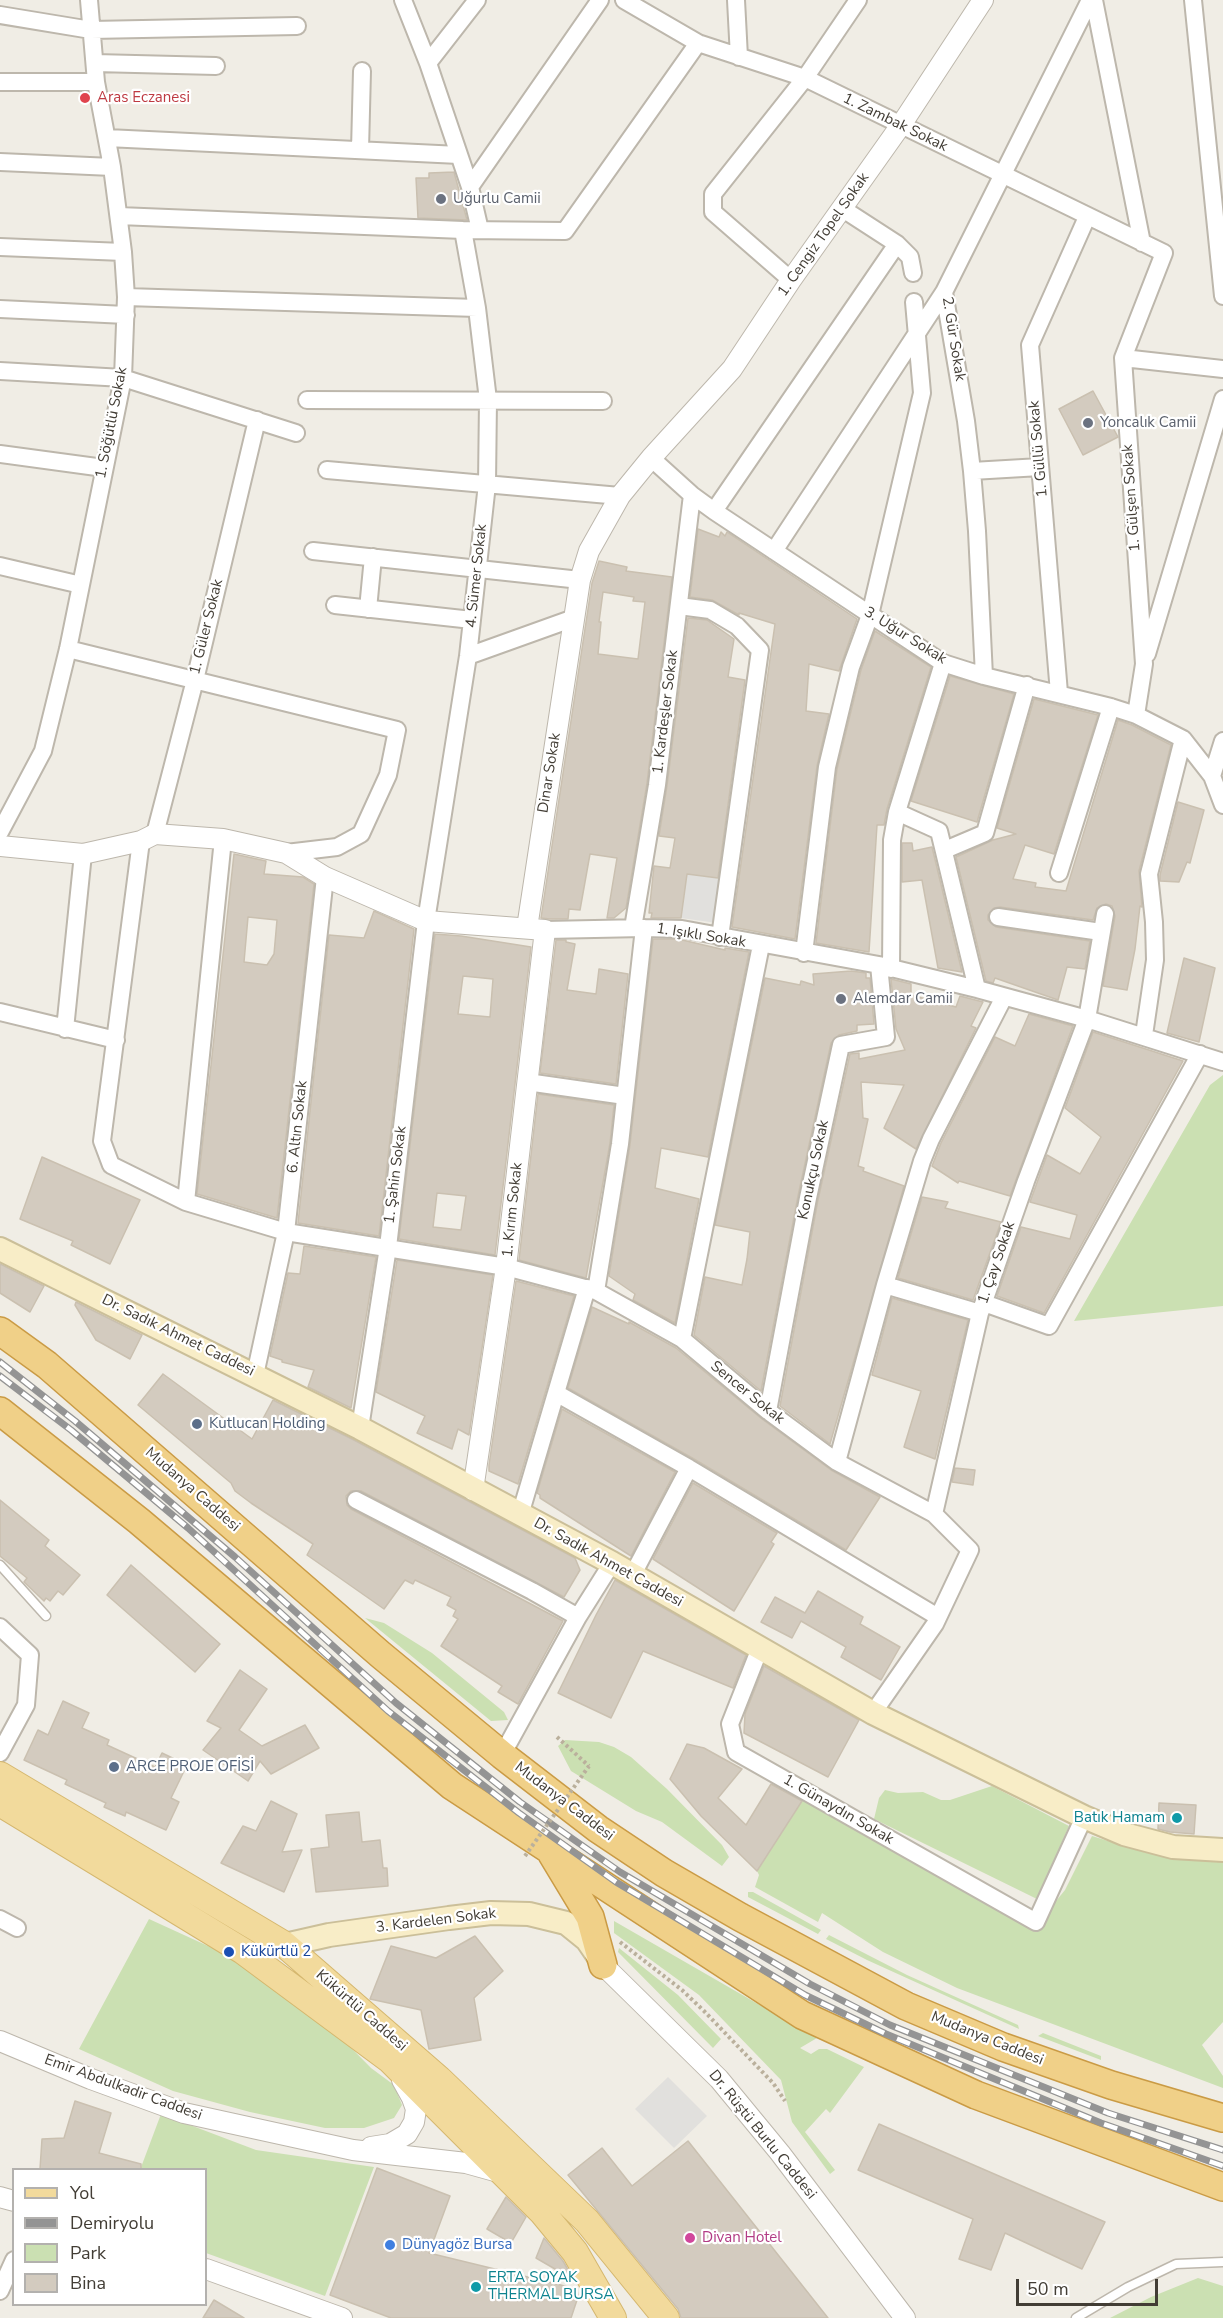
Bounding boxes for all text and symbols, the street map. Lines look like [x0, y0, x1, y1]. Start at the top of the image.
place label: Aras Eczanesi [97, 89, 190, 107]
street label: 1. Zambak Sokak [840, 90, 950, 156]
marker: Aras Eczanesi [78, 91, 92, 105]
street label: 1. Cengiz Topel Sokak [774, 170, 874, 300]
place label: Uğurlu Camii [453, 190, 541, 208]
marker: Uğurlu Camii [434, 192, 448, 206]
street label: 2. Gür Sokak [937, 295, 969, 383]
street label: 1. Söğütlü Sokak [92, 366, 132, 480]
street label: 1. Güllü Sokak [1026, 400, 1052, 498]
place label: Yoncalık Camii [1100, 414, 1196, 432]
marker: Yoncalık Camii [1081, 416, 1095, 430]
street label: 1. Gülşen Sokak [1119, 444, 1145, 552]
street label: 4. Sümer Sokak [463, 523, 491, 629]
street label: 1. Güler Sokak [186, 577, 228, 677]
street label: 3. Uğur Sokak [860, 603, 950, 669]
street label: 1. Kardeşler Sokak [649, 649, 683, 775]
street label: Dinar Sokak [535, 732, 565, 814]
street label: 1. Işıklı Sokak [655, 920, 747, 952]
place label: Alemdar Camii [853, 990, 953, 1008]
marker: Alemdar Camii [834, 992, 848, 1006]
street label: 6. Altın Sokak [284, 1080, 312, 1174]
street label: Konukçu Sokak [795, 1119, 833, 1221]
street label: 1. Şahin Sokak [381, 1125, 411, 1225]
street label: 1. Kırım Sokak [499, 1162, 527, 1258]
street label: 1. Çay Sokak [974, 1219, 1020, 1307]
street label: Dr. Sadık Ahmet Caddesi [99, 1291, 257, 1381]
street label: Sencer Sokak [706, 1358, 788, 1428]
place label: Kutlucan Holding [209, 1415, 326, 1433]
marker: Kutlucan Holding [190, 1417, 204, 1431]
street label: Mudanya Caddesi [141, 1444, 243, 1536]
street label: Dr. Sadık Ahmet Caddesi [530, 1515, 686, 1611]
place label: ARCE PROJE OFİSİ [126, 1758, 254, 1776]
street label: Mudanya Caddesi [511, 1759, 617, 1845]
marker: ARCE PROJE OFİSİ [107, 1760, 121, 1774]
street label: 1. Günaydın Sokak [780, 1771, 896, 1849]
place label: Batık Hamam [1074, 1809, 1165, 1827]
marker: Batık Hamam [1170, 1811, 1184, 1825]
street label: 3. Kardelen Sokak [375, 1905, 497, 1937]
place label: Kükürtlü 2 [241, 1943, 311, 1961]
marker: Kükürtlü 2 [222, 1945, 236, 1959]
street label: Kükürtlü Caddesi [312, 1966, 410, 2056]
street label: Mudanya Caddesi [928, 2008, 1046, 2070]
street label: Emir Abdulkadir Caddesi [42, 2051, 204, 2125]
street label: Dr. Rüştü Burlu Caddesi [704, 2067, 820, 2203]
legend [12, 2168, 207, 2306]
text: Yol [70, 2181, 95, 2205]
text: Demiryolu [70, 2211, 154, 2235]
place label: Divan Hotel [702, 2229, 782, 2247]
marker: Divan Hotel [683, 2231, 697, 2245]
place label: Dünyagöz Bursa [402, 2236, 512, 2254]
marker: Dünyagöz Bursa [383, 2238, 397, 2252]
text: Park [70, 2241, 106, 2265]
scale bar [1019, 2267, 1162, 2305]
place label: ERTA SOYAK THERMAL BURSA [488, 2269, 614, 2304]
text: Bina [70, 2271, 106, 2295]
text: 50 m [1027, 2277, 1069, 2301]
marker: ERTA SOYAK THERMAL BURSA [469, 2280, 483, 2294]

